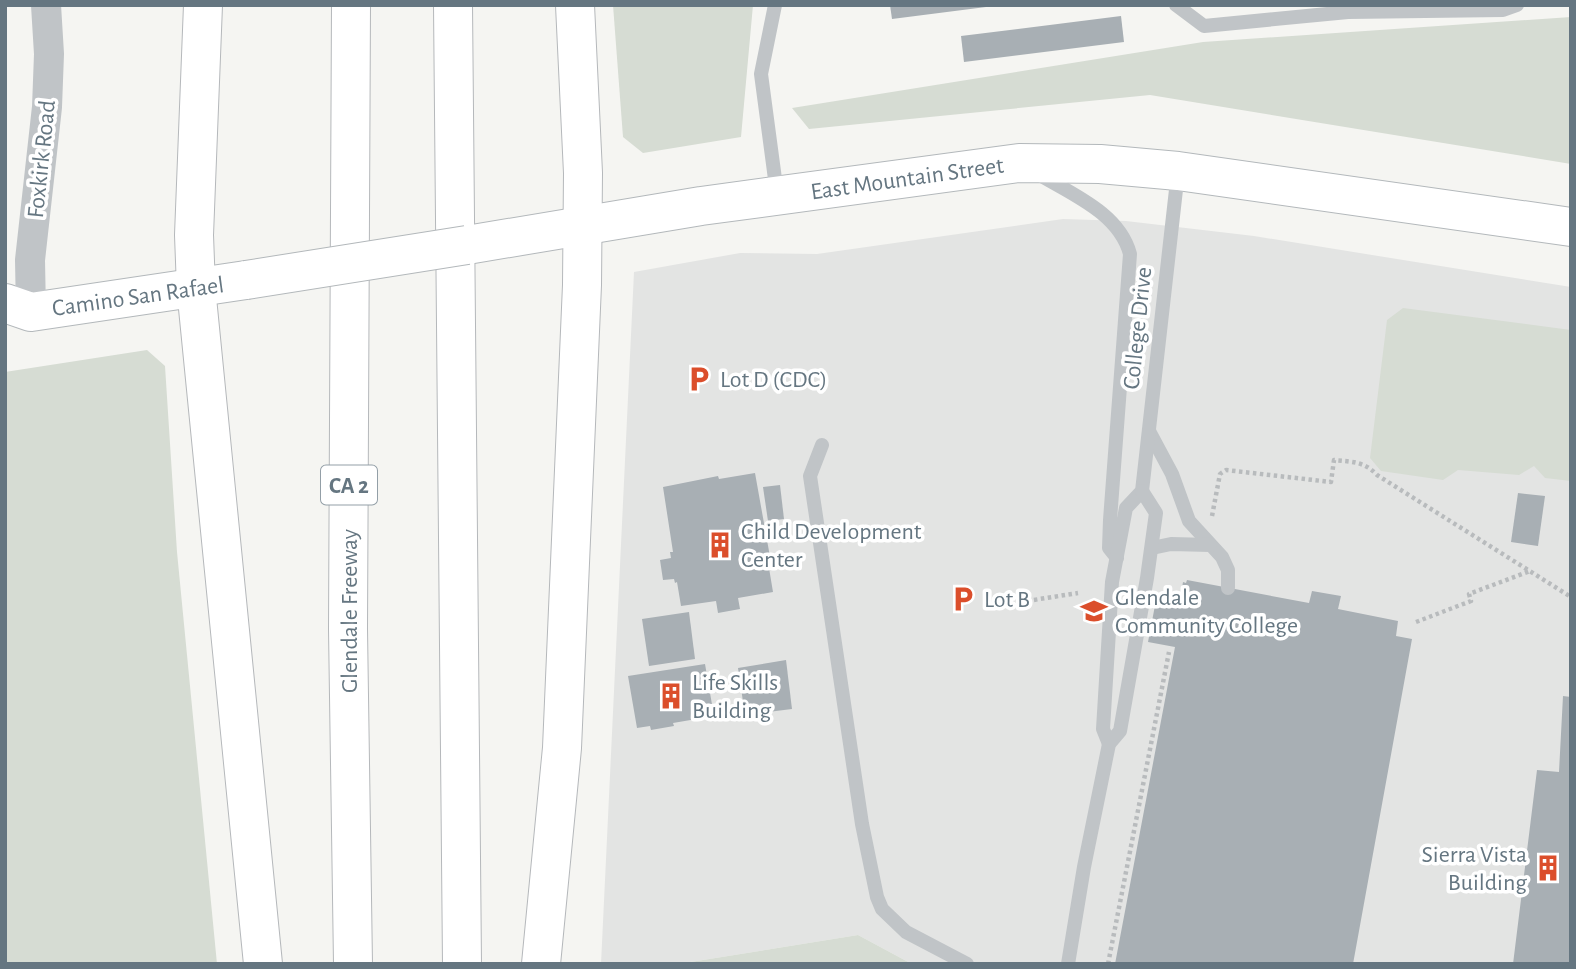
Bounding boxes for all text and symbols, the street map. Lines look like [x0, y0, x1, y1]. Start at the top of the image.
street label: Foxkirk Road [24, 99, 60, 219]
street label: East Mountain Street [809, 154, 1006, 204]
street label: College Drive [1120, 266, 1156, 391]
street label: Camino San Rafael [51, 273, 226, 321]
parking icon: Lot D (CDC) [684, 364, 714, 394]
place label: Lot D (CDC) [720, 368, 827, 392]
road number: CA 2 [321, 466, 377, 505]
place label: Child Development Center [741, 520, 922, 572]
street label: Glendale Freeway [338, 529, 362, 693]
building icon: Child Development Center [705, 530, 735, 560]
parking icon: Lot B [948, 584, 978, 614]
place label: Glendale Community College [1115, 586, 1298, 638]
place label: Lot B [984, 588, 1030, 612]
school or university icon: Glendale Community College [1079, 596, 1109, 626]
place label: Life Skills Building [692, 671, 778, 723]
building icon: Life Skills Building [656, 681, 686, 711]
place label: Sierra Vista Building [1422, 843, 1527, 895]
building icon: Sierra Vista Building [1533, 853, 1563, 883]

